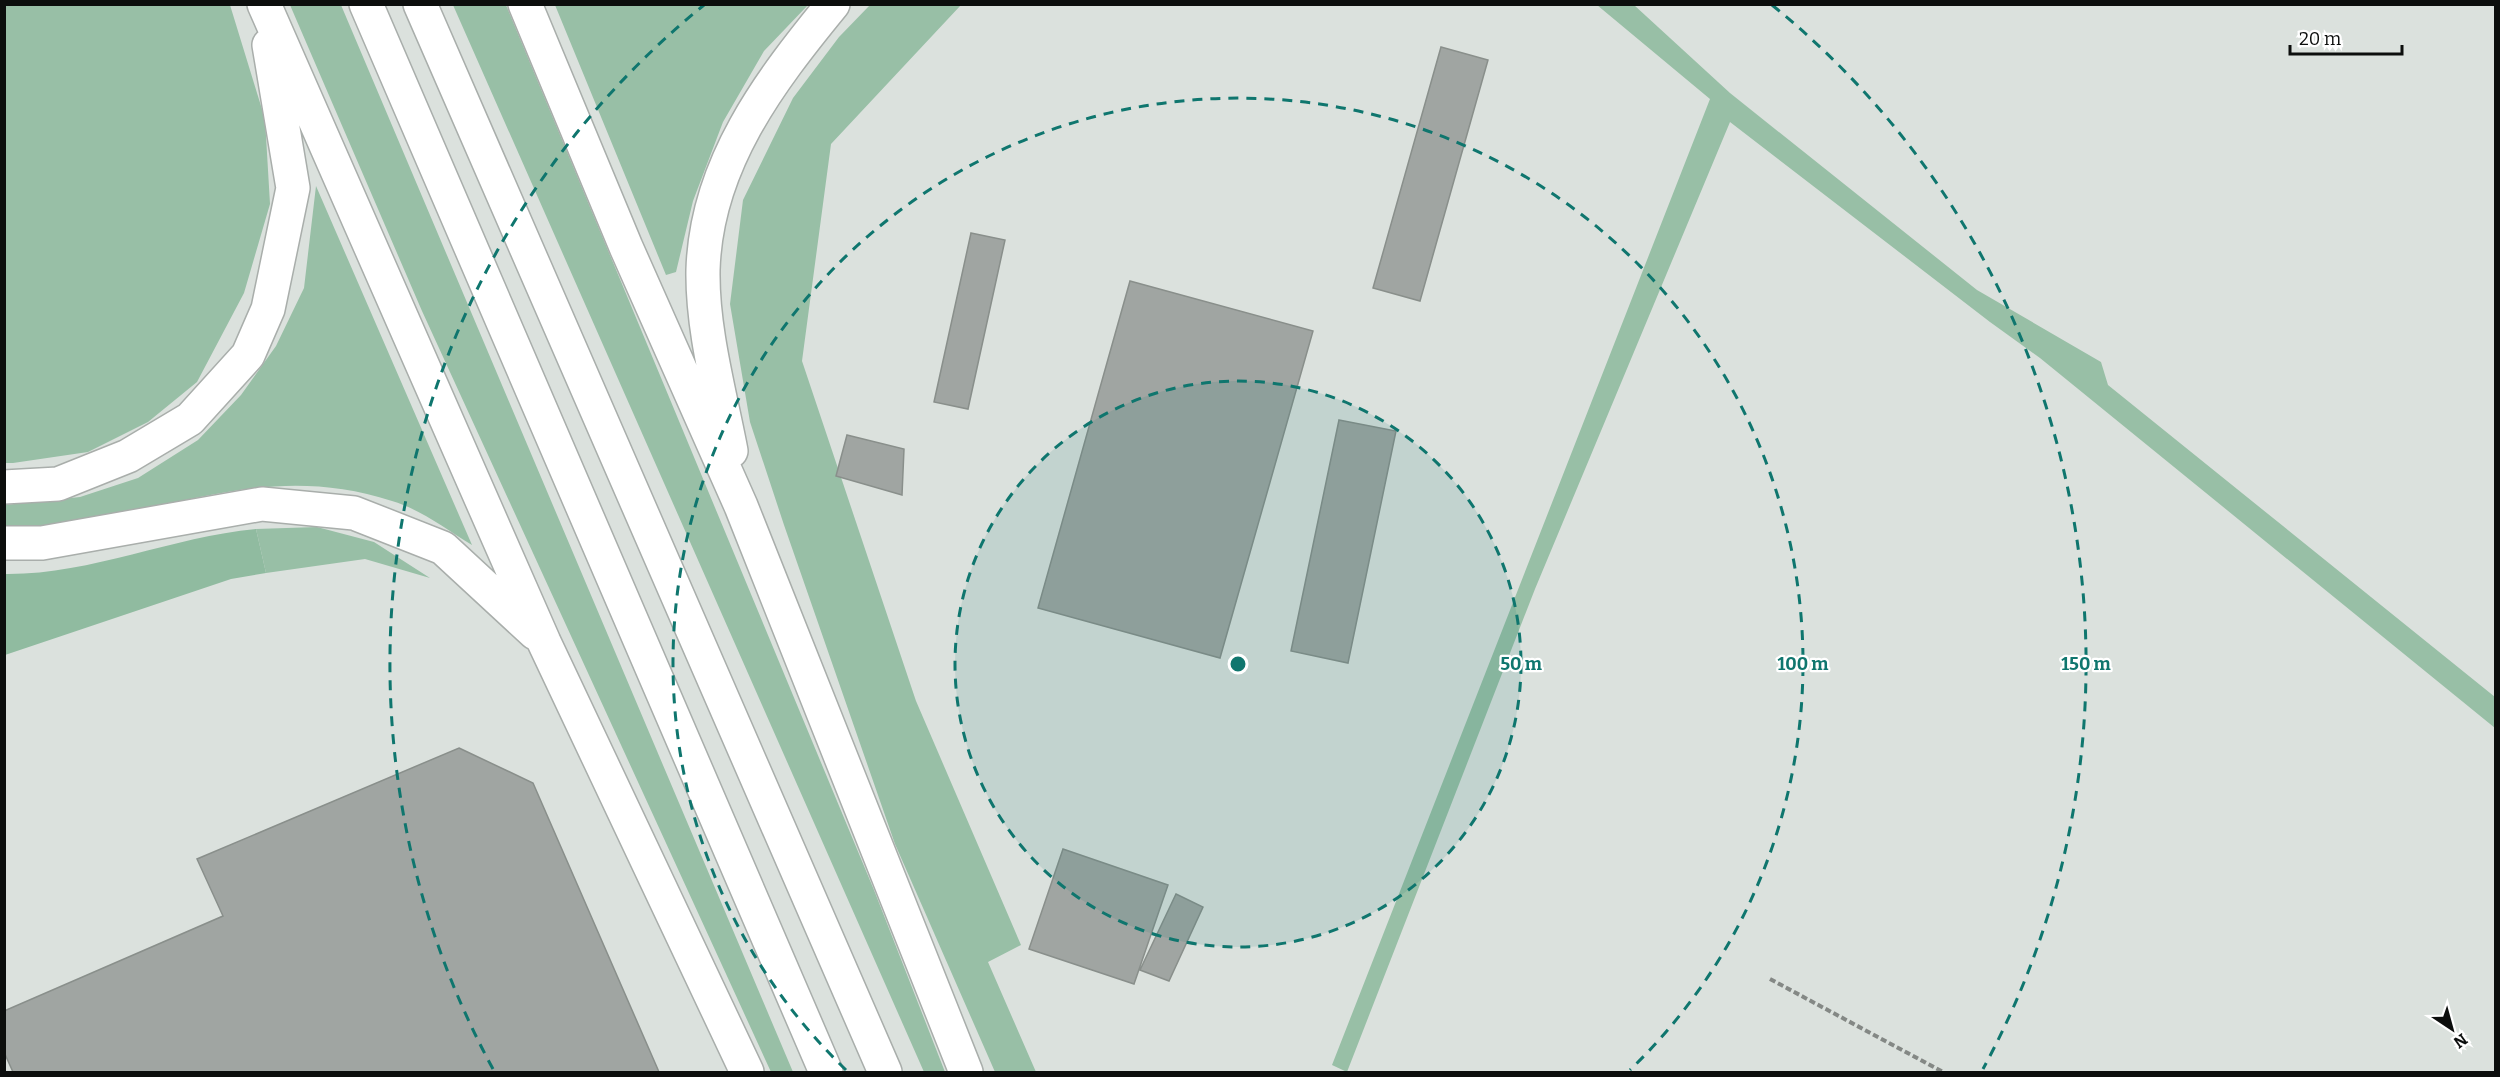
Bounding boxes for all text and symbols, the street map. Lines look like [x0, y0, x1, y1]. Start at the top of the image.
scale bar [2290, 18, 2402, 56]
text: 20 m [2299, 28, 2341, 50]
text: 50 m [1500, 653, 1542, 675]
text: 100 m [1777, 653, 1829, 675]
text: 150 m [2061, 653, 2111, 675]
centre of rings [1228, 654, 1248, 674]
north arrow [2422, 999, 2482, 1059]
text: N [2450, 1029, 2471, 1052]

